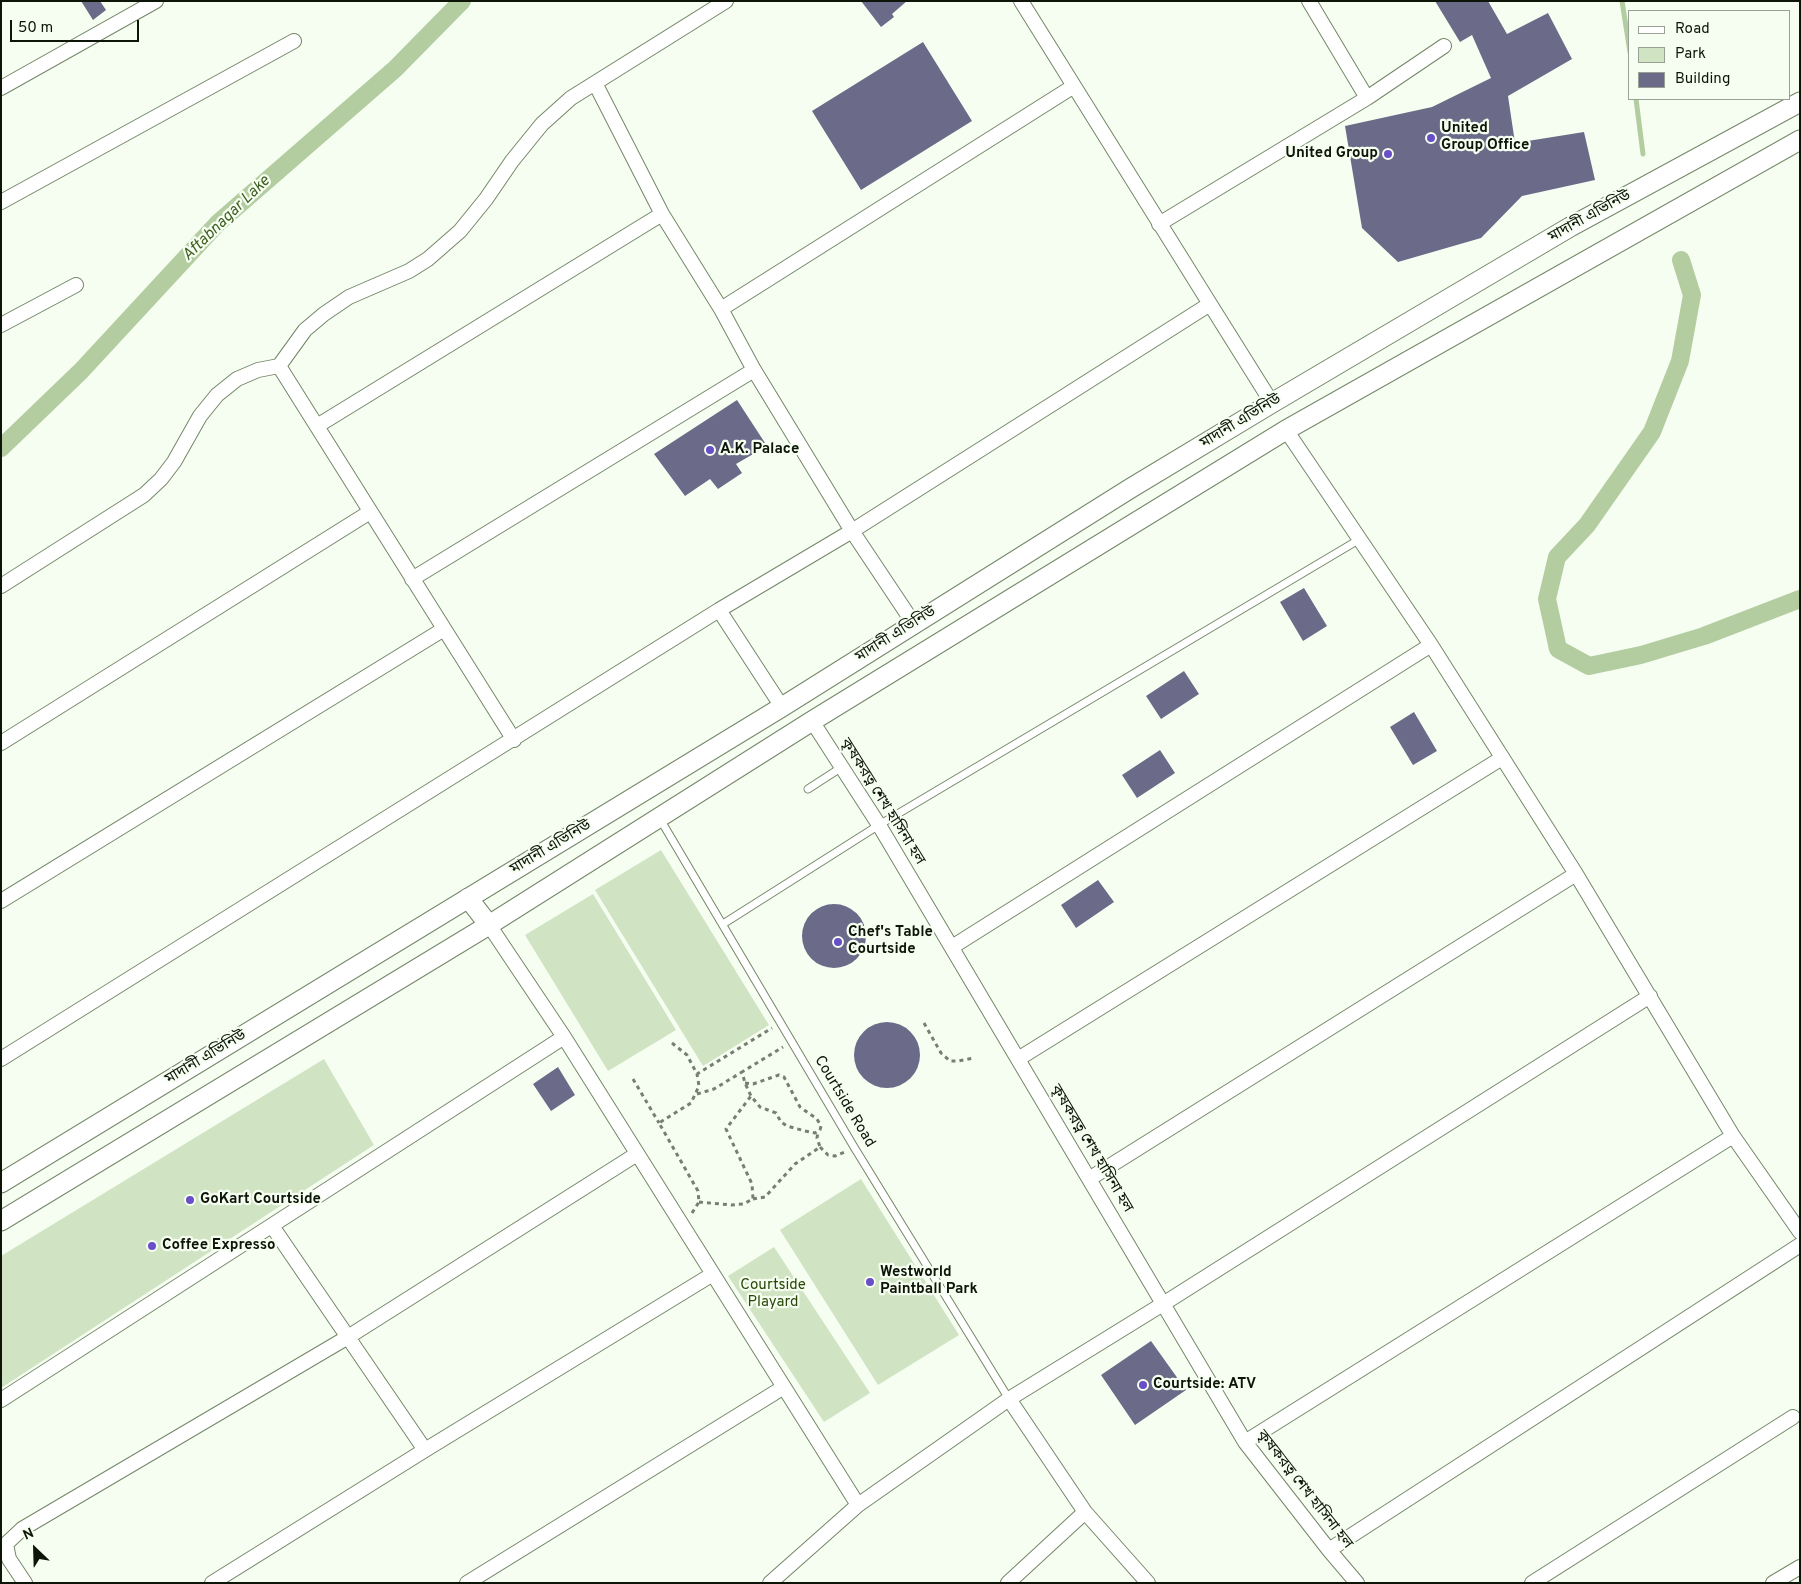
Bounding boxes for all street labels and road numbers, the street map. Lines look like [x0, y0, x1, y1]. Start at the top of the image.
street label: মাদানী এভিনিউ [1546, 187, 1634, 247]
street label: মাদানী এভিনিউ [1197, 391, 1285, 453]
street label: মাদানী এভিনিউ [853, 603, 939, 667]
street label: কৃষকরত্ন শেখ হাসিনা হল [836, 735, 928, 869]
street label: মাদানী এভিনিউ [507, 817, 595, 879]
street label: মাদানী এভিনিউ [162, 1027, 250, 1089]
street label: Courtside Road [810, 1053, 878, 1151]
street label: কৃষকরত্ন শেখ হাসিনা হল [1046, 1082, 1136, 1216]
street label: কৃষকরত্ন শেখ হাসিনা হল [1252, 1427, 1356, 1553]

